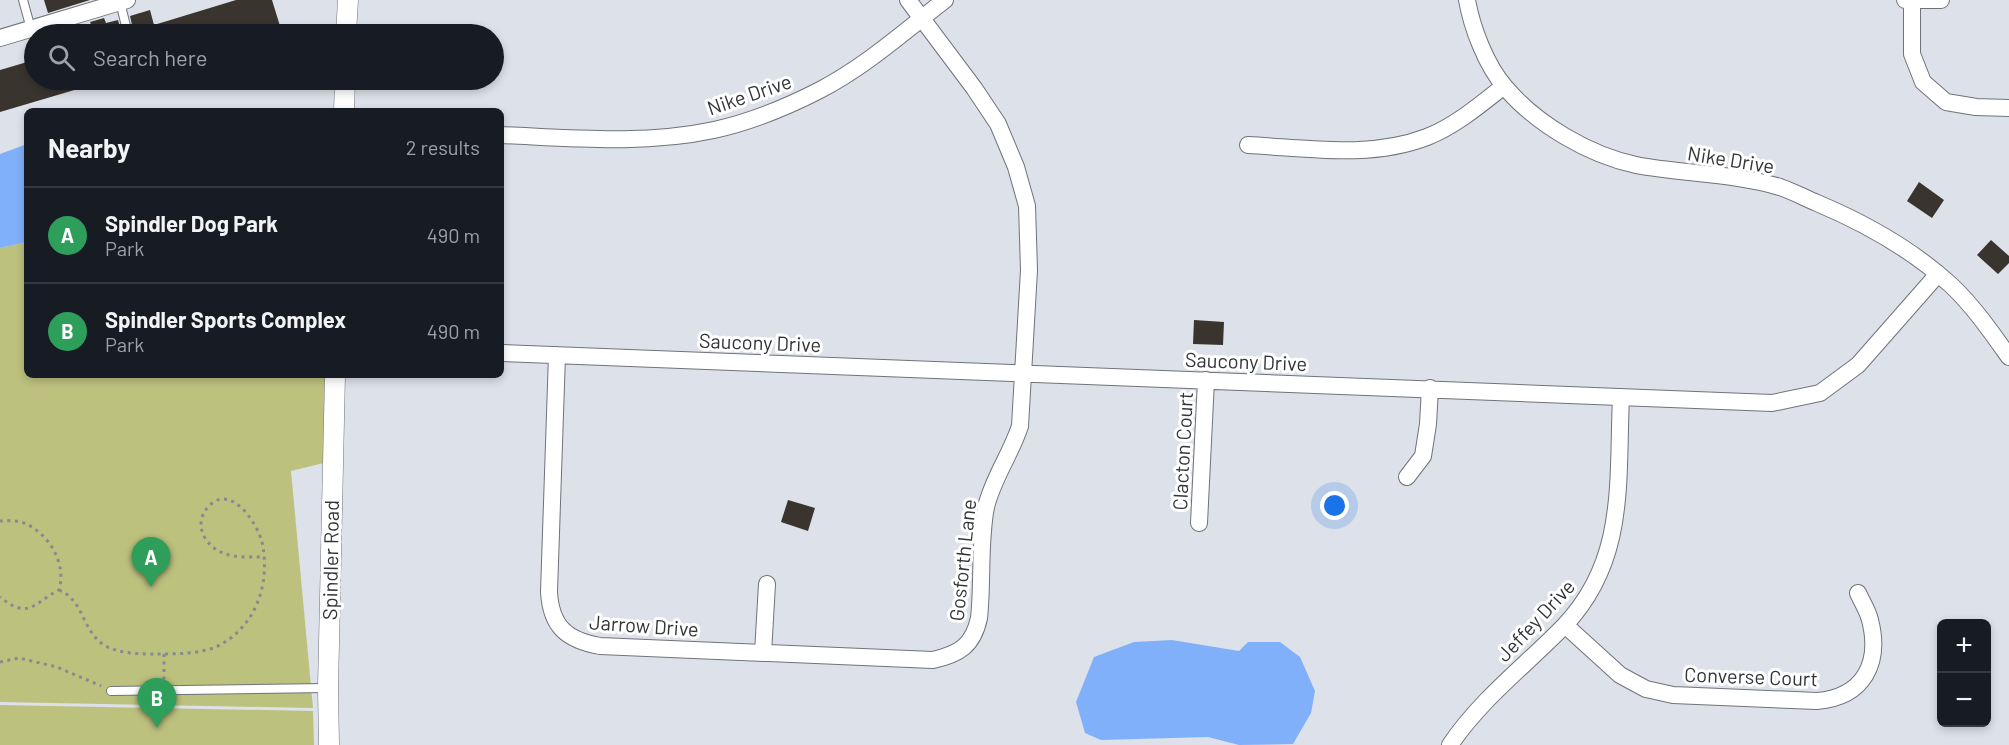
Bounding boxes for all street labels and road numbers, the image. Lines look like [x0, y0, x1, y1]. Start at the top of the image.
street label: Nike Drive [704, 68, 794, 120]
street label: Nike Drive [1686, 140, 1776, 178]
street label: Saucony Drive [699, 328, 821, 356]
street label: Saucony Drive [1185, 347, 1307, 375]
street label: Clacton Court [1167, 391, 1197, 511]
street label: Gosforth Lane [944, 498, 980, 622]
street label: Spindler Road [317, 500, 343, 620]
street label: Jeffey Drive [1491, 574, 1579, 666]
street label: Jarrow Drive [588, 609, 700, 641]
street label: Converse Court [1684, 662, 1818, 690]

